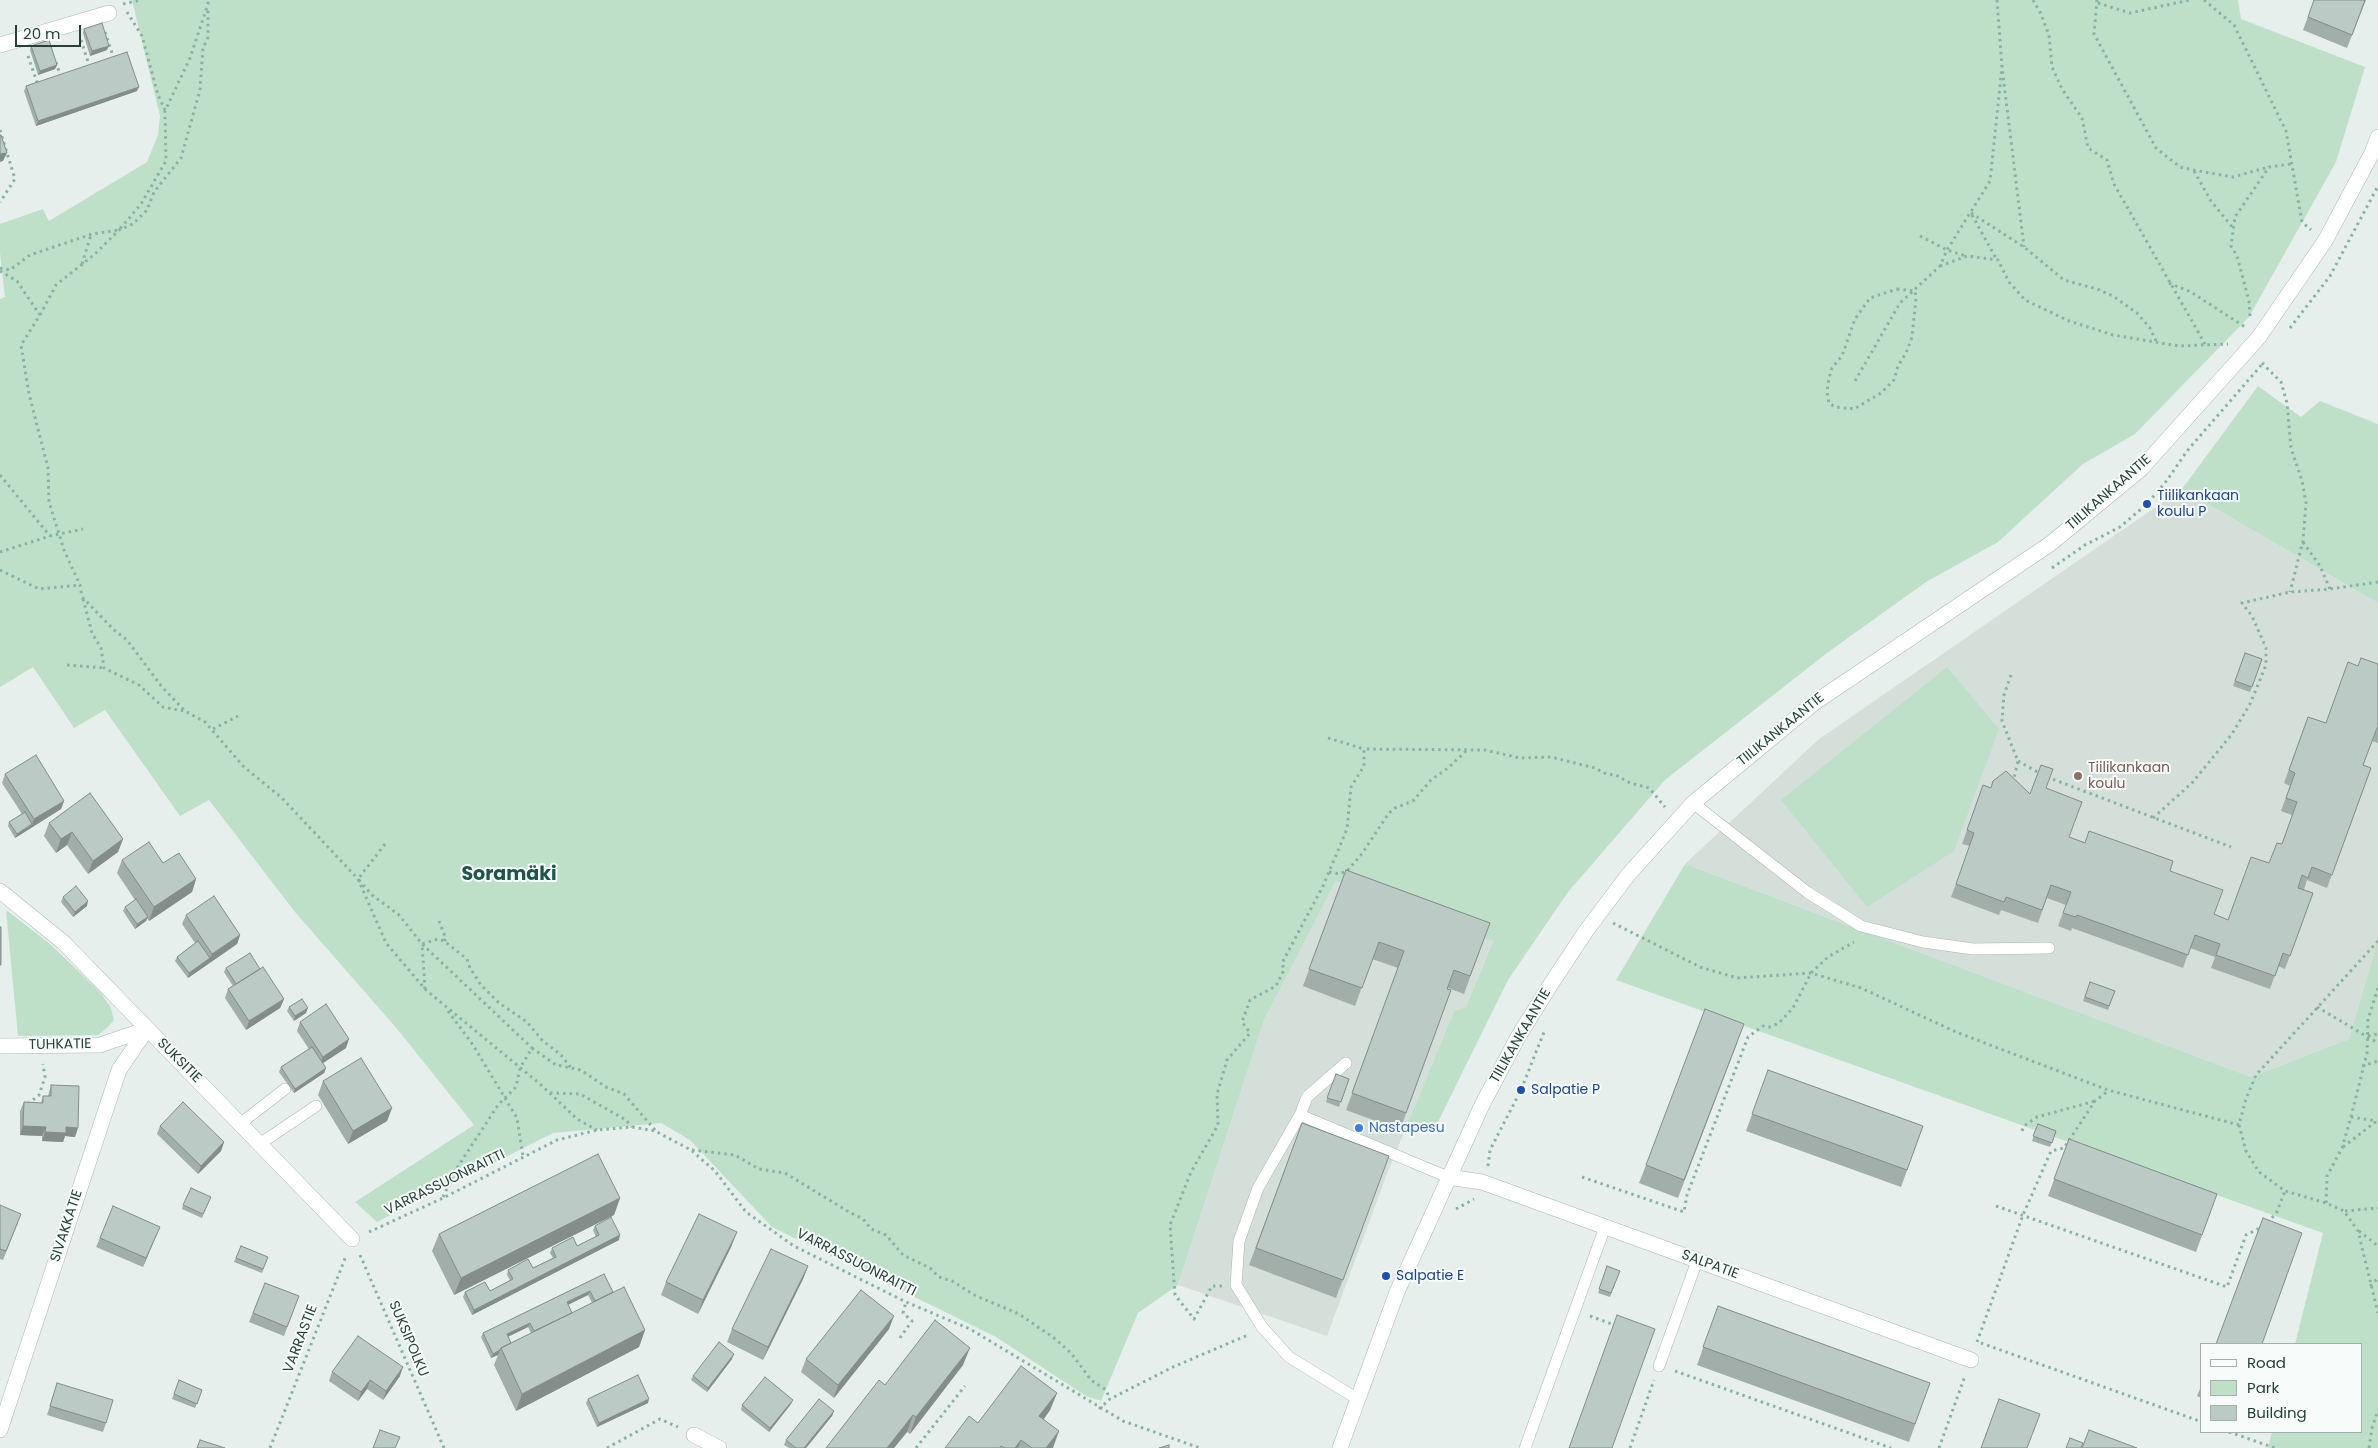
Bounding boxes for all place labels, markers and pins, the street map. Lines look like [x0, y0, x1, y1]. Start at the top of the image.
place label: Tiilikankaan koulu P [2157, 488, 2239, 520]
marker: Tiilikankaan koulu P [2141, 498, 2153, 510]
place label: Tiilikankaan koulu [2088, 760, 2170, 792]
marker: Tiilikankaan koulu [2072, 770, 2084, 782]
place label: Salpatie P [1531, 1082, 1600, 1098]
marker: Salpatie P [1515, 1084, 1527, 1096]
place label: Nastapesu [1369, 1120, 1445, 1136]
marker: Nastapesu [1353, 1122, 1365, 1134]
place label: Salpatie E [1396, 1268, 1464, 1284]
marker: Salpatie E [1380, 1270, 1392, 1282]

